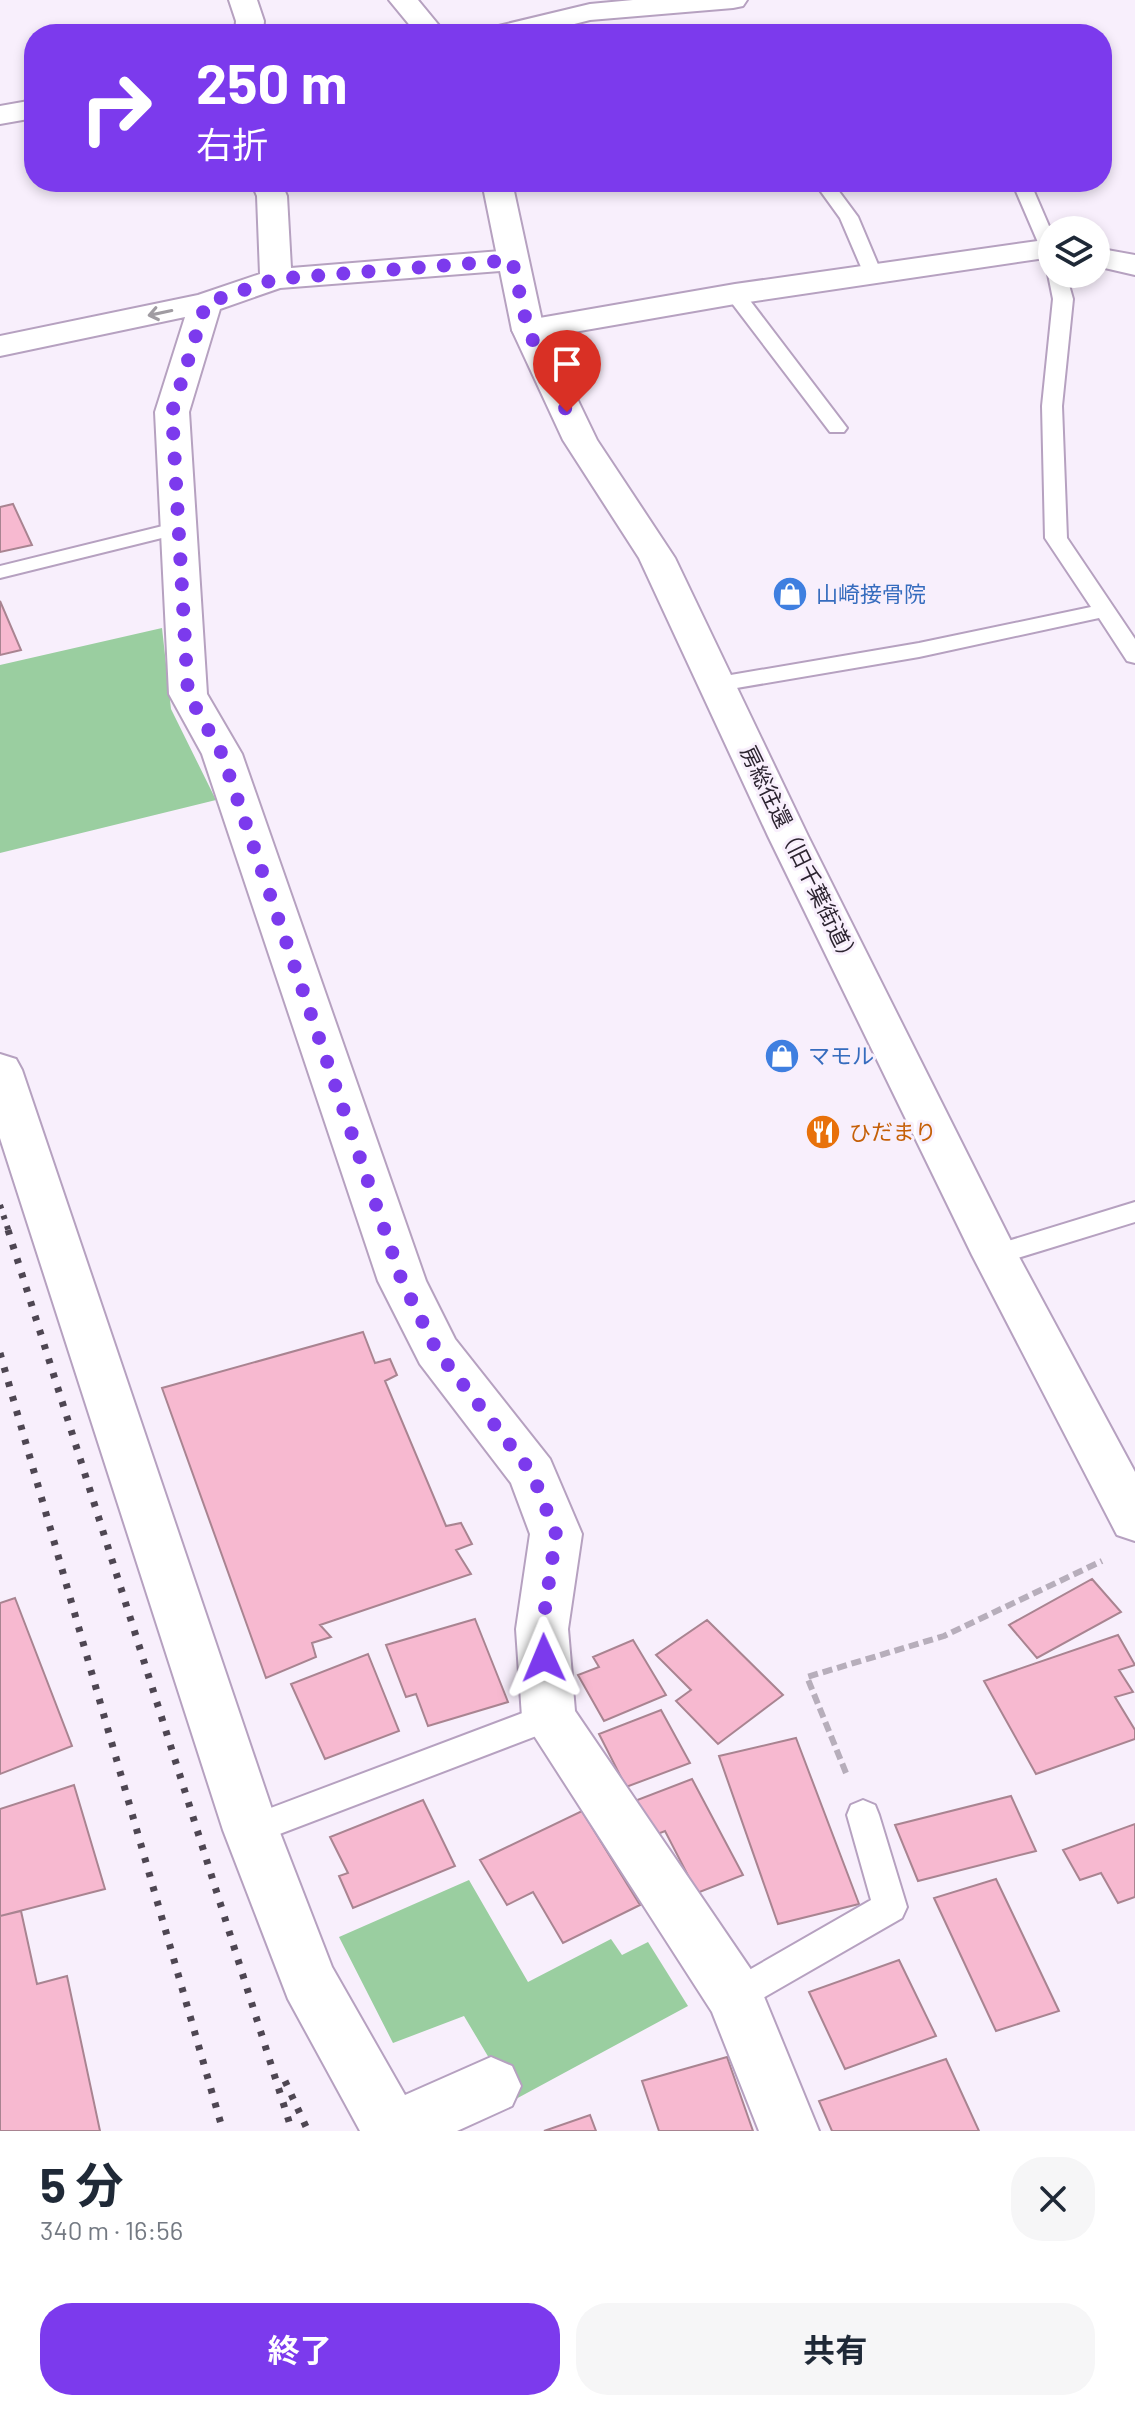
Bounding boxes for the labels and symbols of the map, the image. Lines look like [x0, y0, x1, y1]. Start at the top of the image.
one-way arrow [148, 306, 174, 321]
pin [533, 330, 601, 412]
shop icon: 山崎接骨院 [771, 575, 809, 613]
place label: 山崎接骨院 [816, 580, 926, 606]
street label: 房総往還（旧千葉街道） [736, 741, 866, 970]
shop icon: マモル [763, 1037, 801, 1075]
place label: マモル [808, 1042, 874, 1068]
restaurant icon: ひだまり [804, 1113, 842, 1151]
place label: ひだまり [849, 1118, 937, 1144]
position arrow [502, 1616, 586, 1700]

